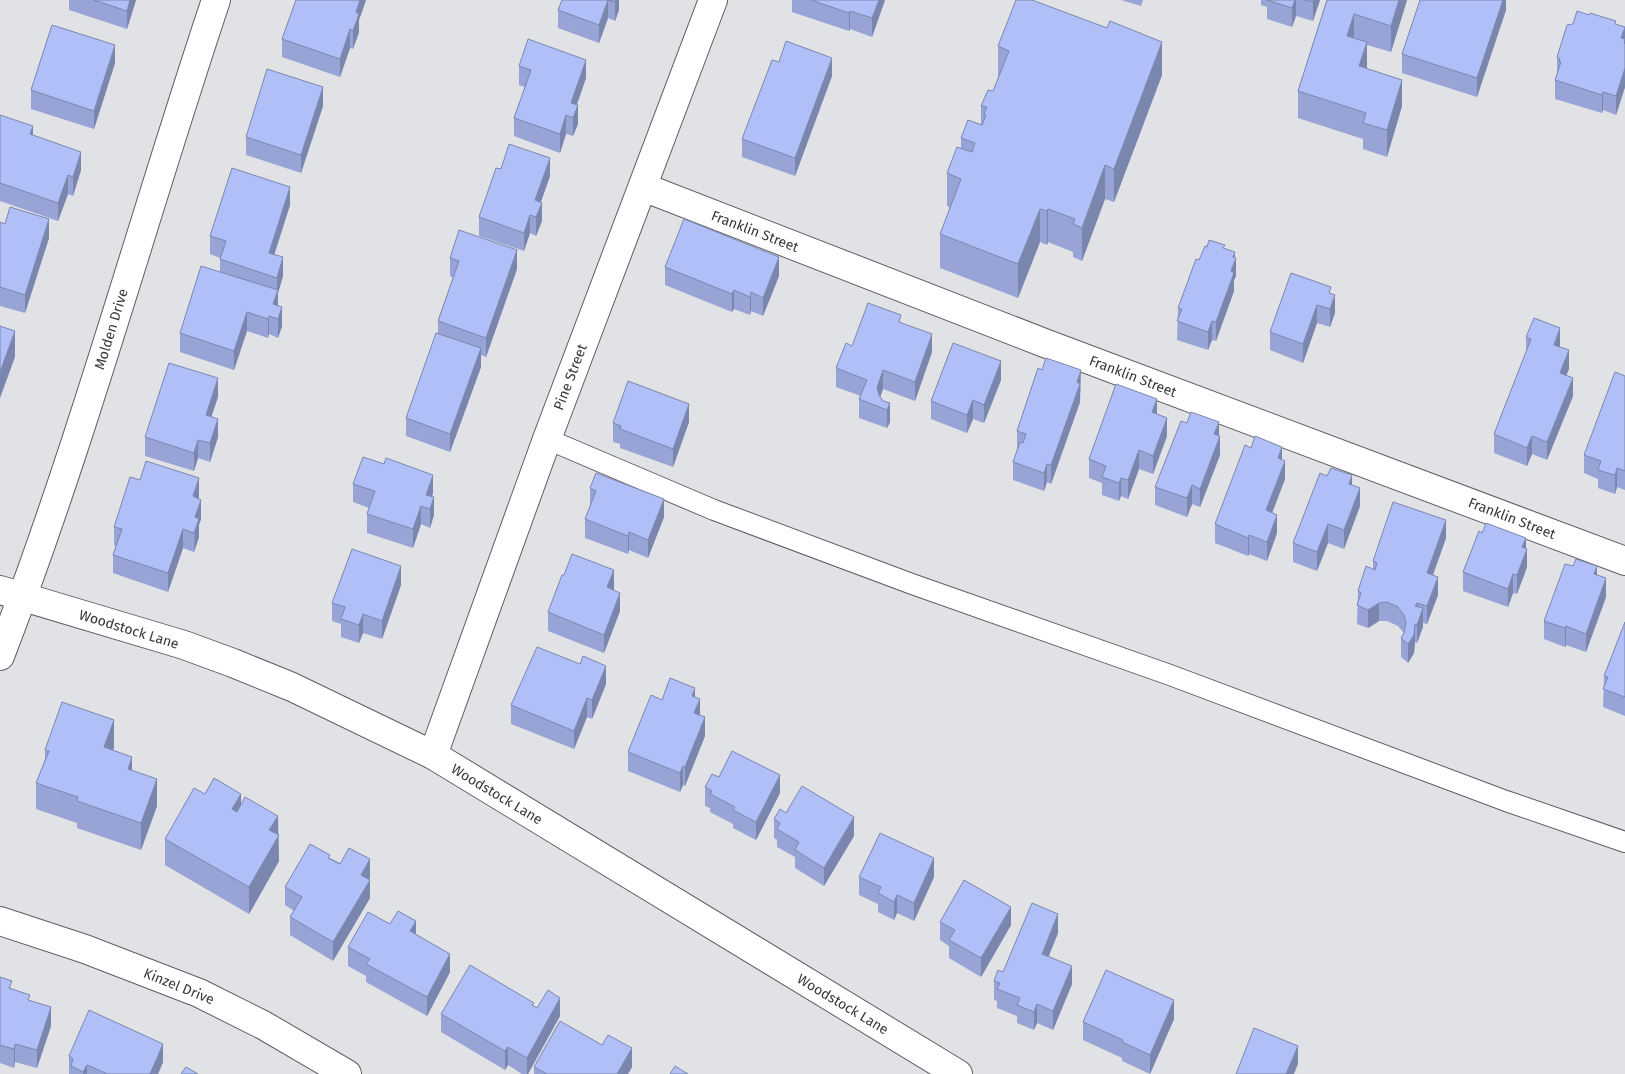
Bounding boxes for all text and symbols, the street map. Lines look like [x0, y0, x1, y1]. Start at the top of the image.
street label: Franklin Street [709, 207, 802, 256]
street label: Molden Drive [91, 287, 132, 372]
street label: Pine Street [550, 341, 591, 413]
street label: Franklin Street [1087, 352, 1180, 401]
street label: Franklin Street [1466, 494, 1559, 543]
street label: Woodstock Lane [77, 606, 181, 653]
street label: Woodstock Lane [448, 760, 546, 828]
street label: Kinzel Drive [141, 965, 217, 1008]
street label: Woodstock Lane [794, 970, 892, 1038]

